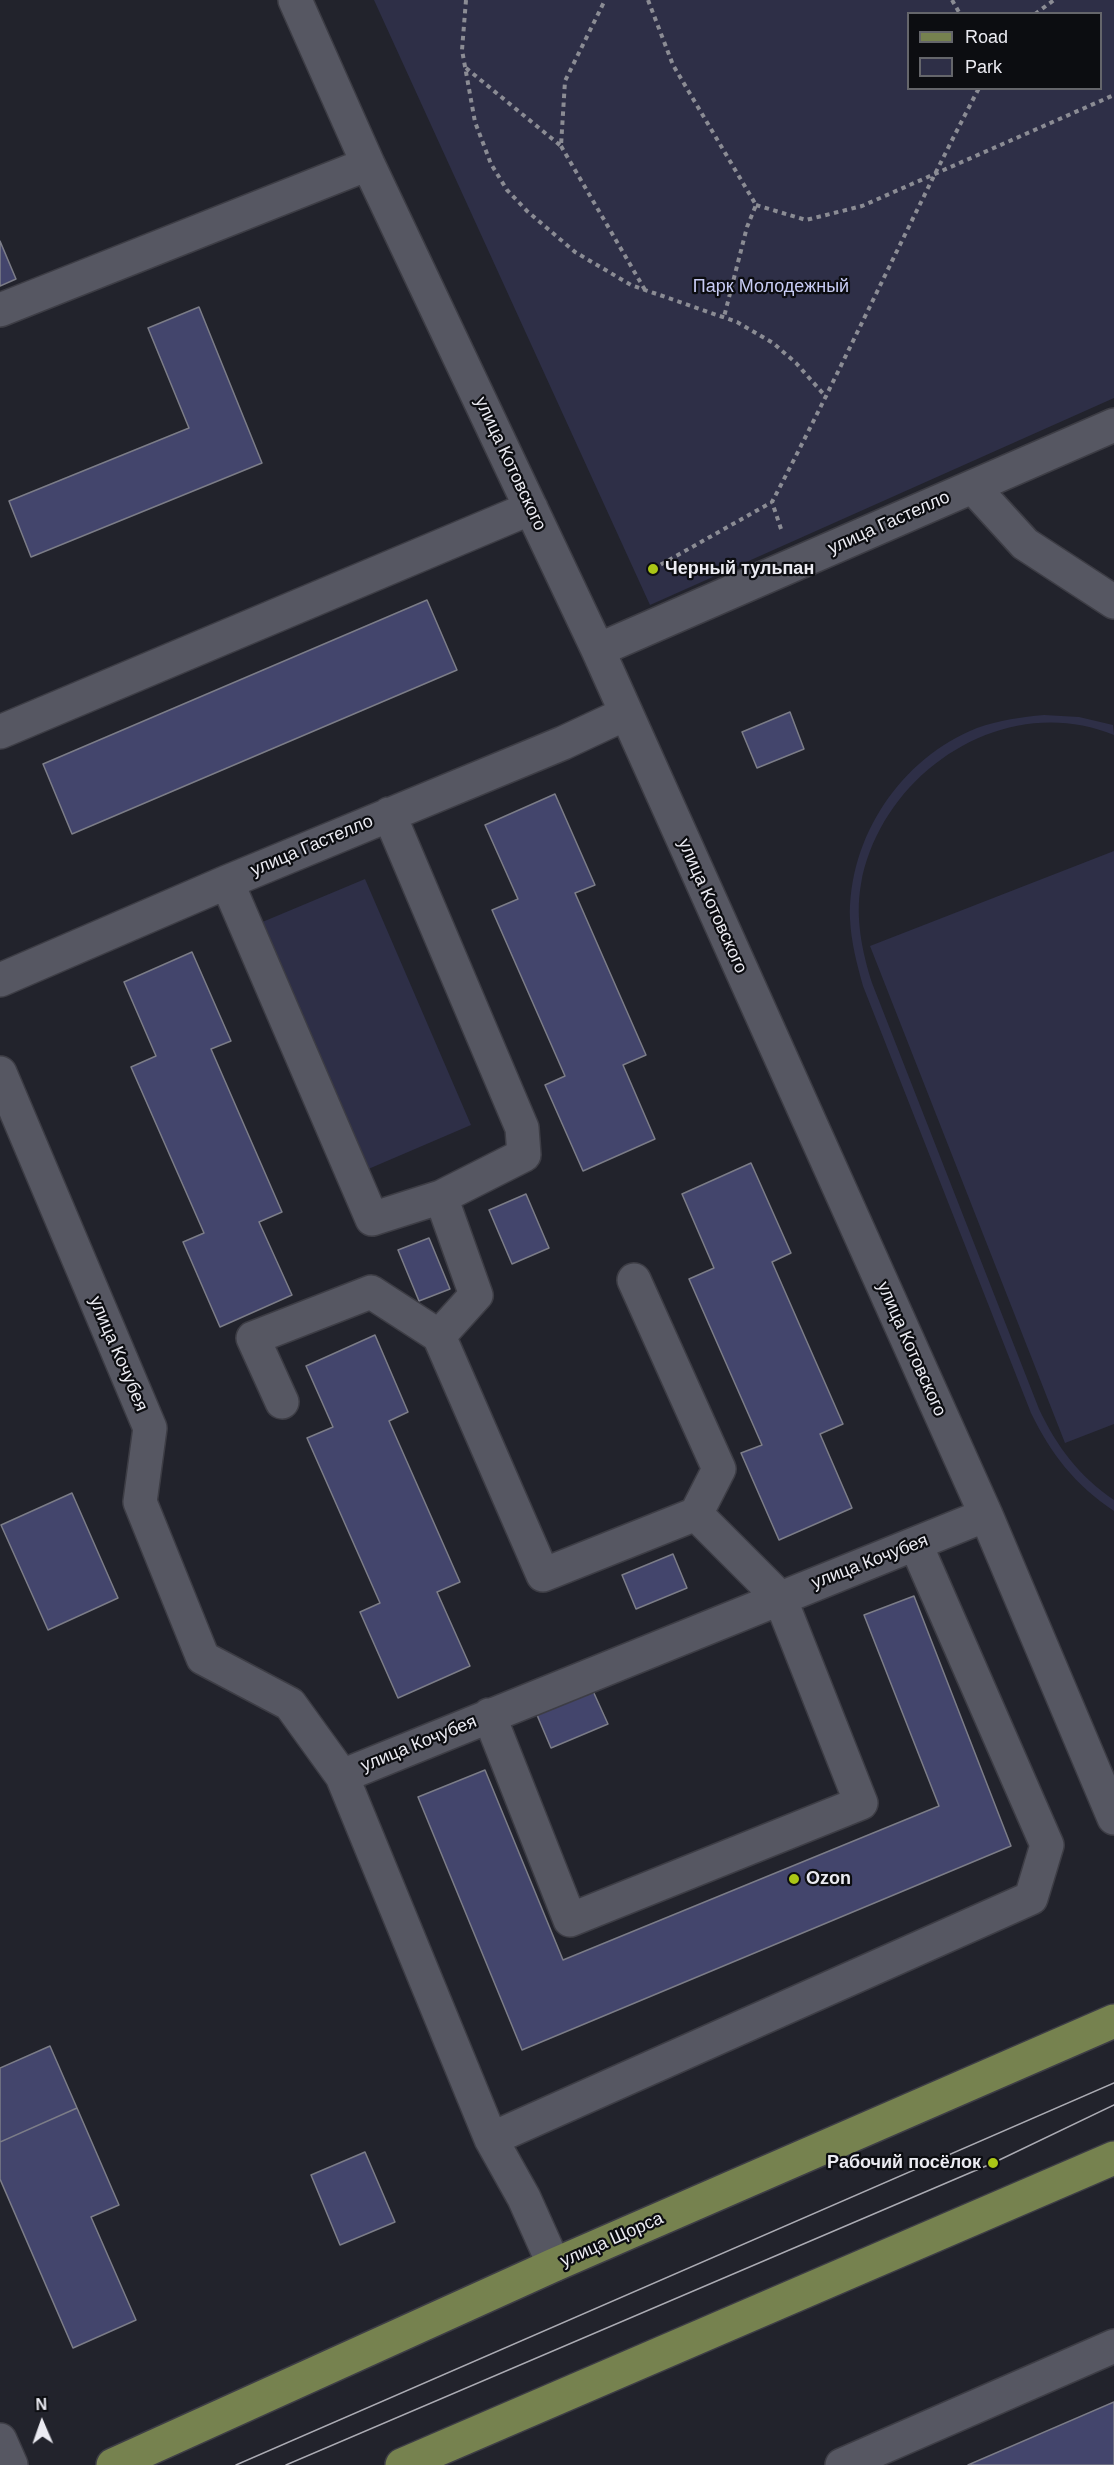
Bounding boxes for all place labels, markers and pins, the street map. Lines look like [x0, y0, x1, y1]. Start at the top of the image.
place label: Черный тульпан [665, 558, 814, 580]
marker: Черный тульпан [646, 562, 660, 576]
place label: Ozon [806, 1868, 851, 1890]
marker: Ozon [787, 1872, 801, 1886]
place label: Рабочий посёлок [827, 2152, 981, 2174]
marker: Рабочий посёлок [986, 2156, 1000, 2170]

